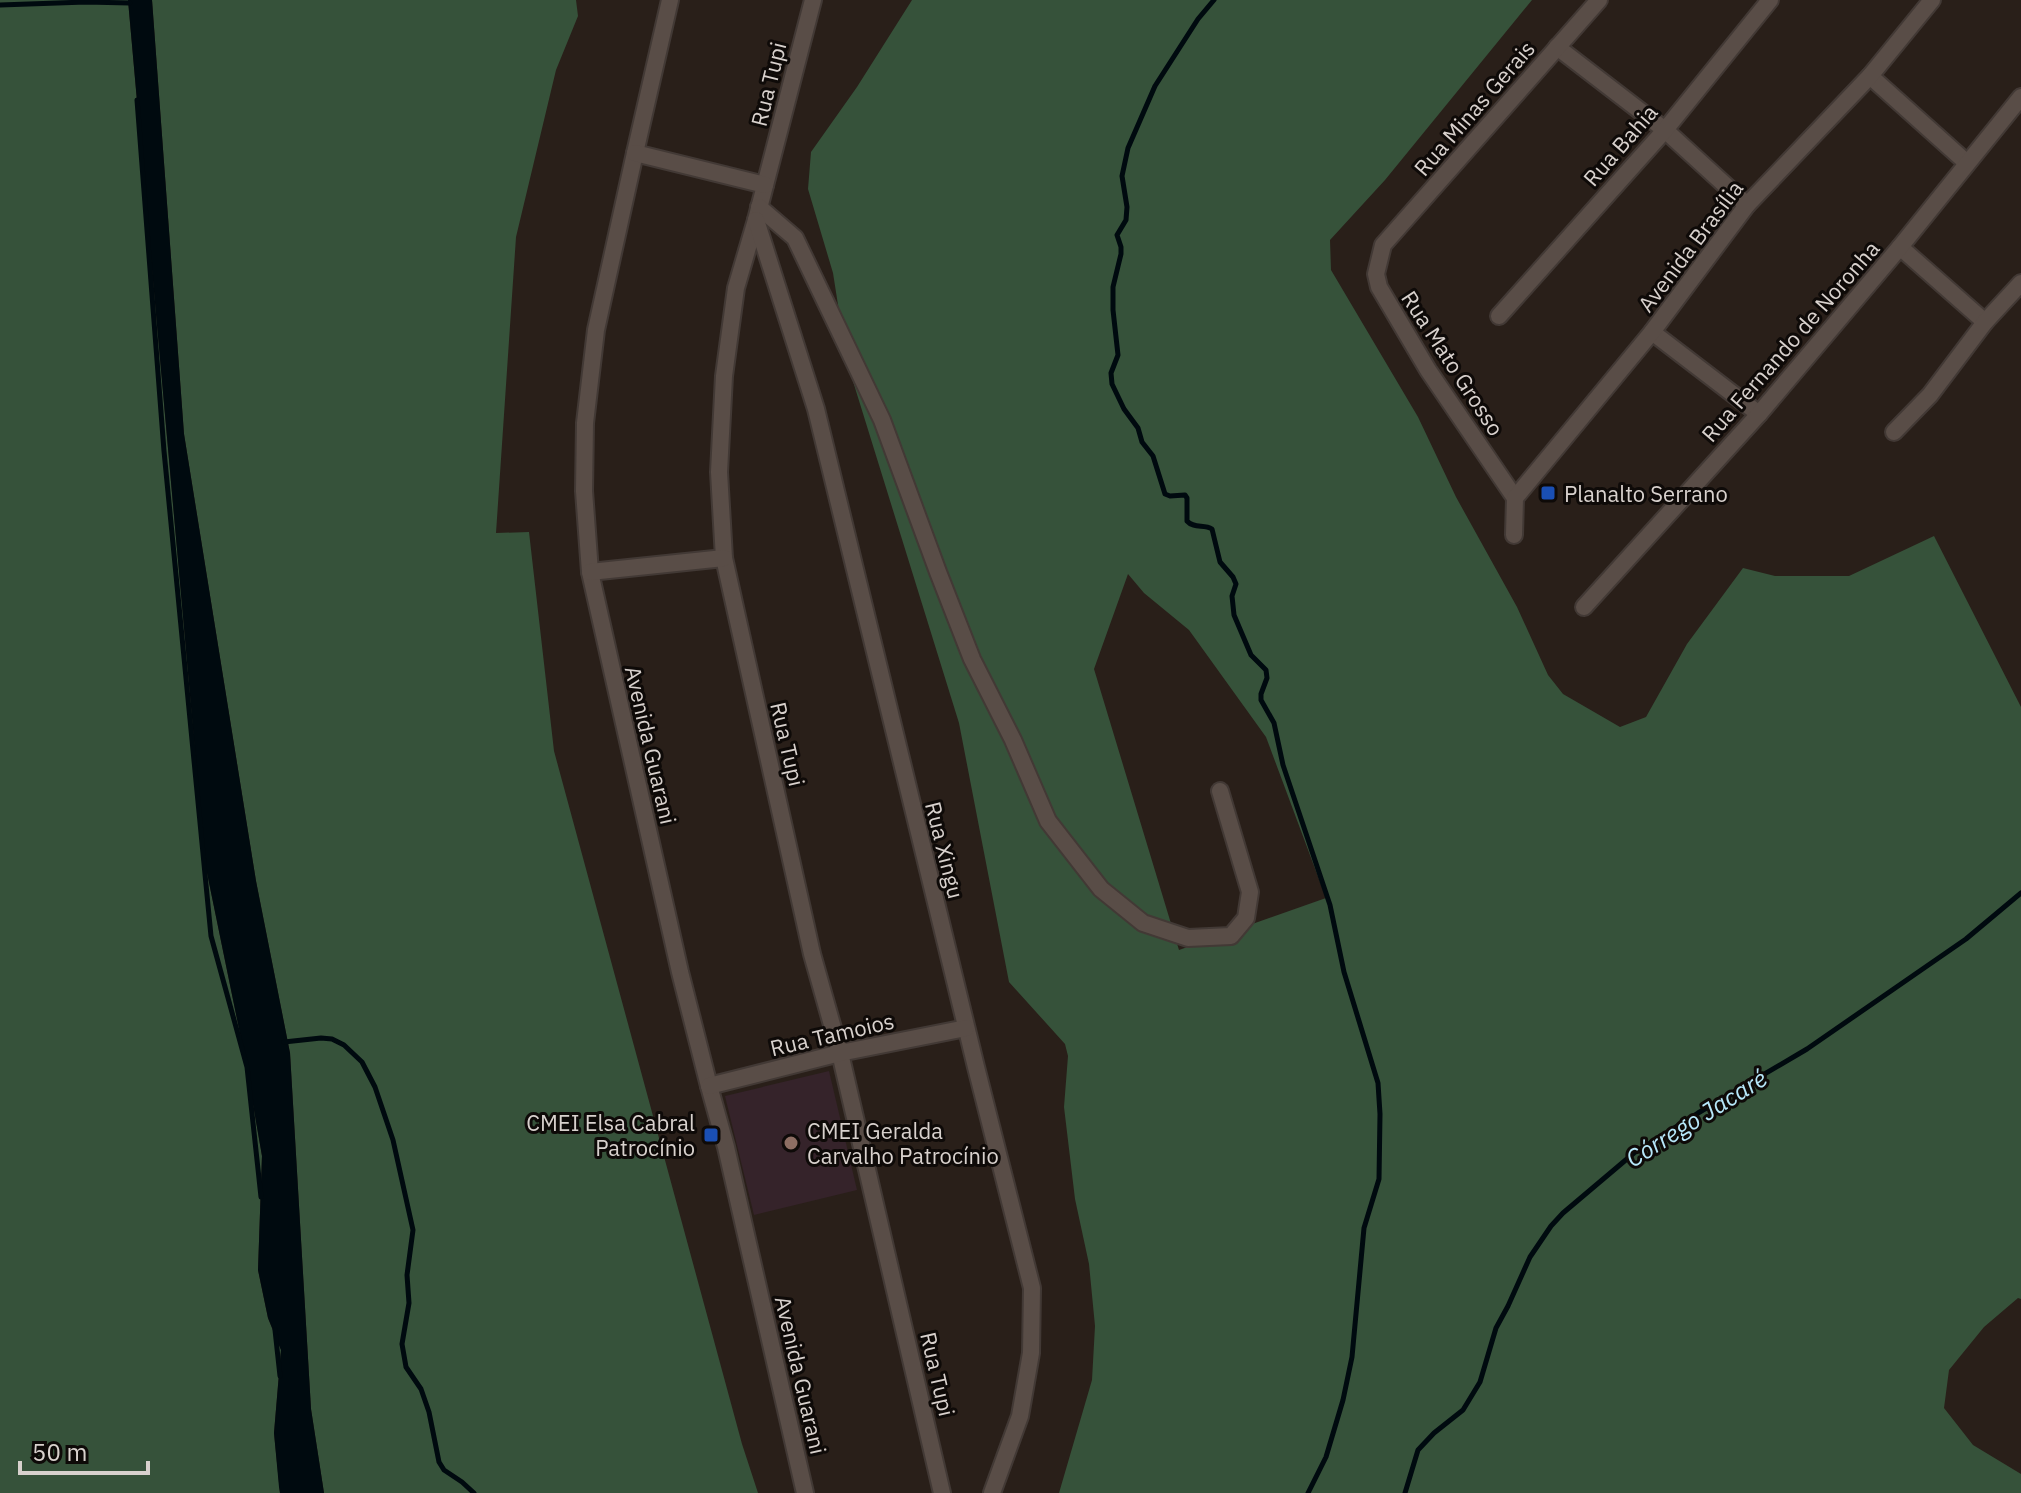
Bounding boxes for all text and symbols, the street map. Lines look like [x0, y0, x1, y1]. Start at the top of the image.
street label: Rua Minas Gerais [1407, 34, 1541, 182]
street label: Rua Tupi [744, 39, 792, 129]
street label: Rua Bahia [1576, 98, 1664, 192]
street label: Avenida Brasília [1631, 174, 1749, 318]
street label: Rua Fernando de Noronha [1695, 234, 1886, 448]
street label: Rua Mato Grosso [1395, 285, 1511, 441]
place label: Planalto Serrano [1564, 479, 1728, 508]
marker: Planalto Serrano [1539, 484, 1557, 502]
street label: Avenida Guarani [619, 663, 683, 827]
street label: Rua Tupi [764, 699, 812, 789]
street label: Rua Xingu [919, 798, 971, 902]
street label: Rua Tamoios [767, 1006, 897, 1062]
water label: Córrego Jacaré [1619, 1062, 1773, 1174]
place label: CMEI Elsa Cabral Patrocínio [526, 1108, 695, 1162]
place label: CMEI Geralda Carvalho Patrocínio [807, 1116, 999, 1170]
marker: CMEI Elsa Cabral Patrocínio [702, 1126, 720, 1144]
marker: CMEI Geralda Carvalho Patrocínio [782, 1134, 800, 1152]
street label: Avenida Guarani [769, 1293, 833, 1457]
street label: Rua Tupi [914, 1329, 962, 1419]
scale bar [20, 1425, 148, 1475]
text: 50 m [32, 1436, 87, 1468]

